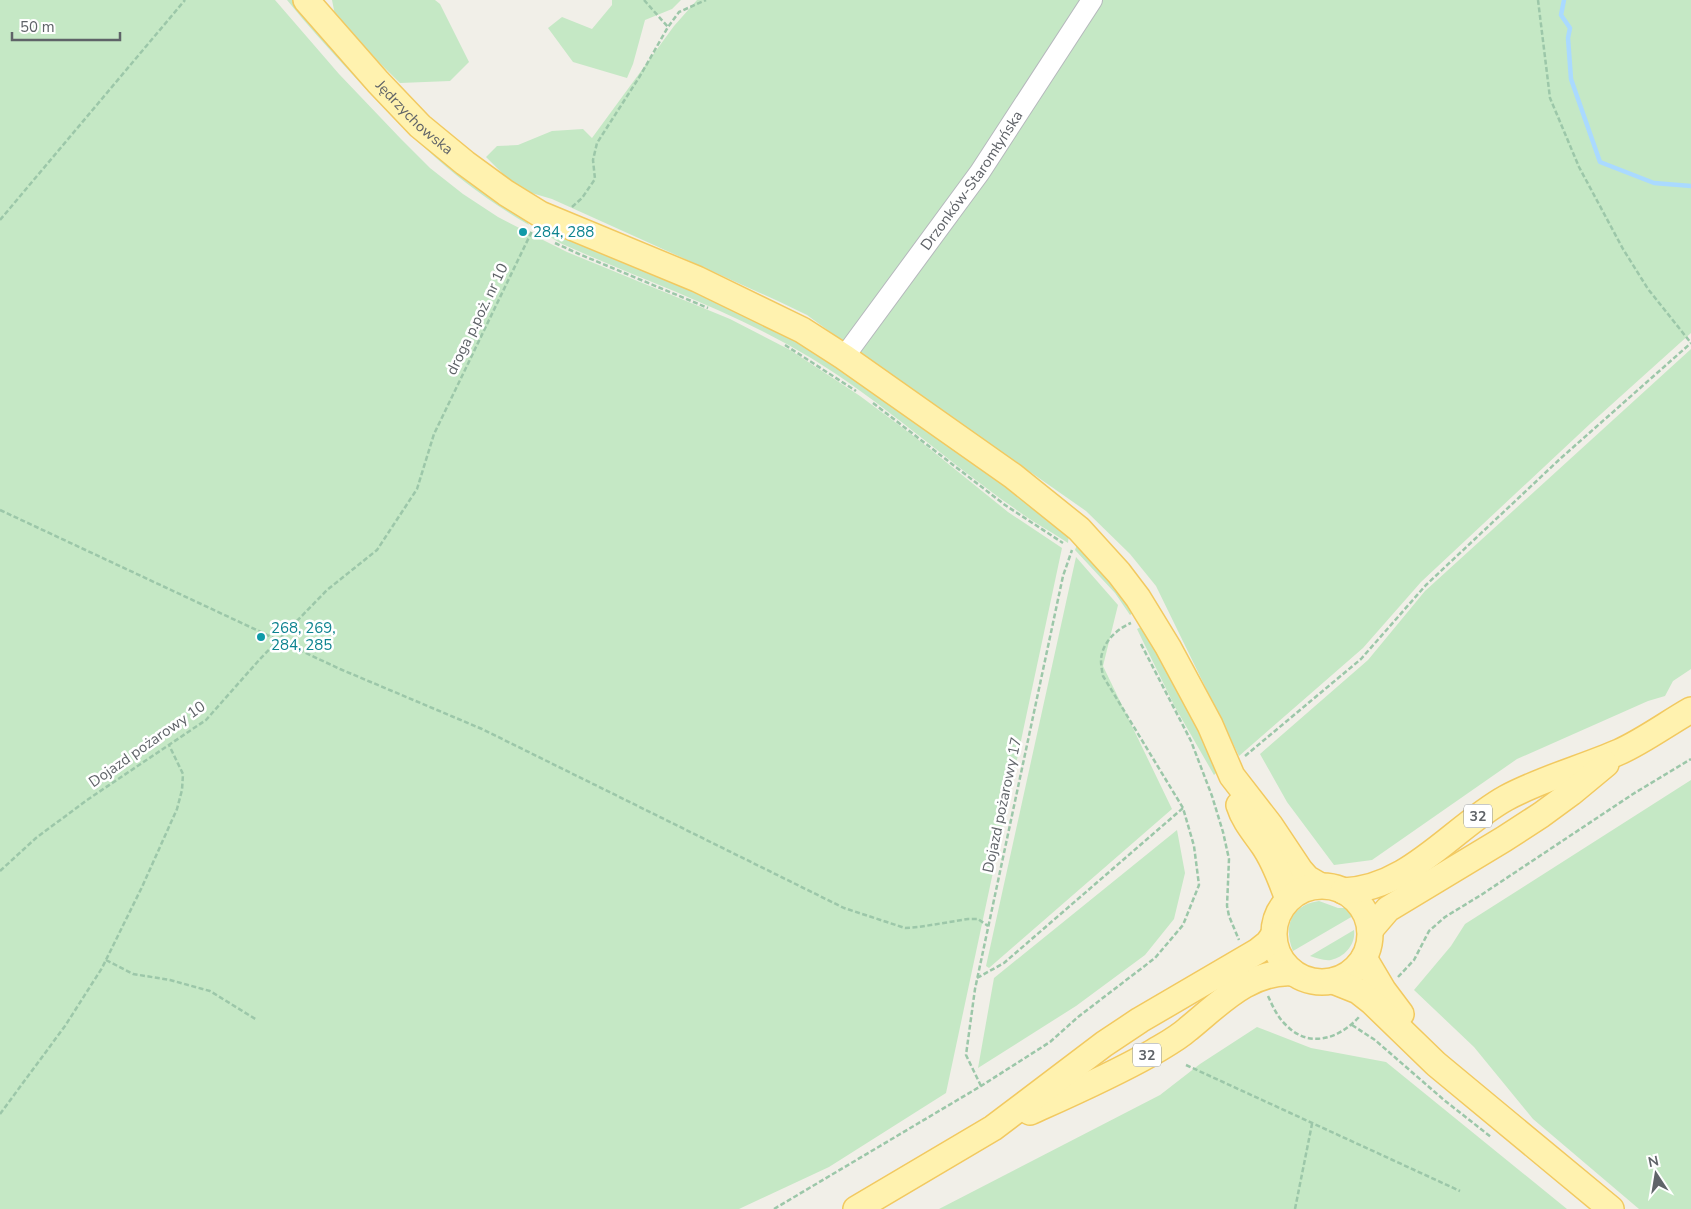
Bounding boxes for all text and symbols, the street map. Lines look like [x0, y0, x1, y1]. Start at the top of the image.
scale bar [12, 10, 120, 42]
text: 50 m [20, 17, 55, 37]
street label: Jędrzychowska [371, 75, 457, 159]
street label: Drzonków-Staromłyńska [916, 107, 1027, 254]
place label: 284, 288 [533, 222, 594, 242]
marker: 284, 288 [517, 226, 529, 238]
street label: droga p.poż. nr 10 [441, 260, 513, 378]
place label: 268, 269, 284, 285 [271, 618, 336, 655]
marker: 268, 269, 284, 285 [255, 631, 267, 643]
street label: Dojazd pożarowy 10 [85, 696, 209, 792]
street label: Dojazd pożarowy 17 [978, 735, 1026, 875]
road number: 32 [1464, 804, 1492, 828]
road number: 32 [1133, 1044, 1161, 1066]
north arrow [1631, 1149, 1681, 1199]
text: N [1646, 1151, 1661, 1172]

